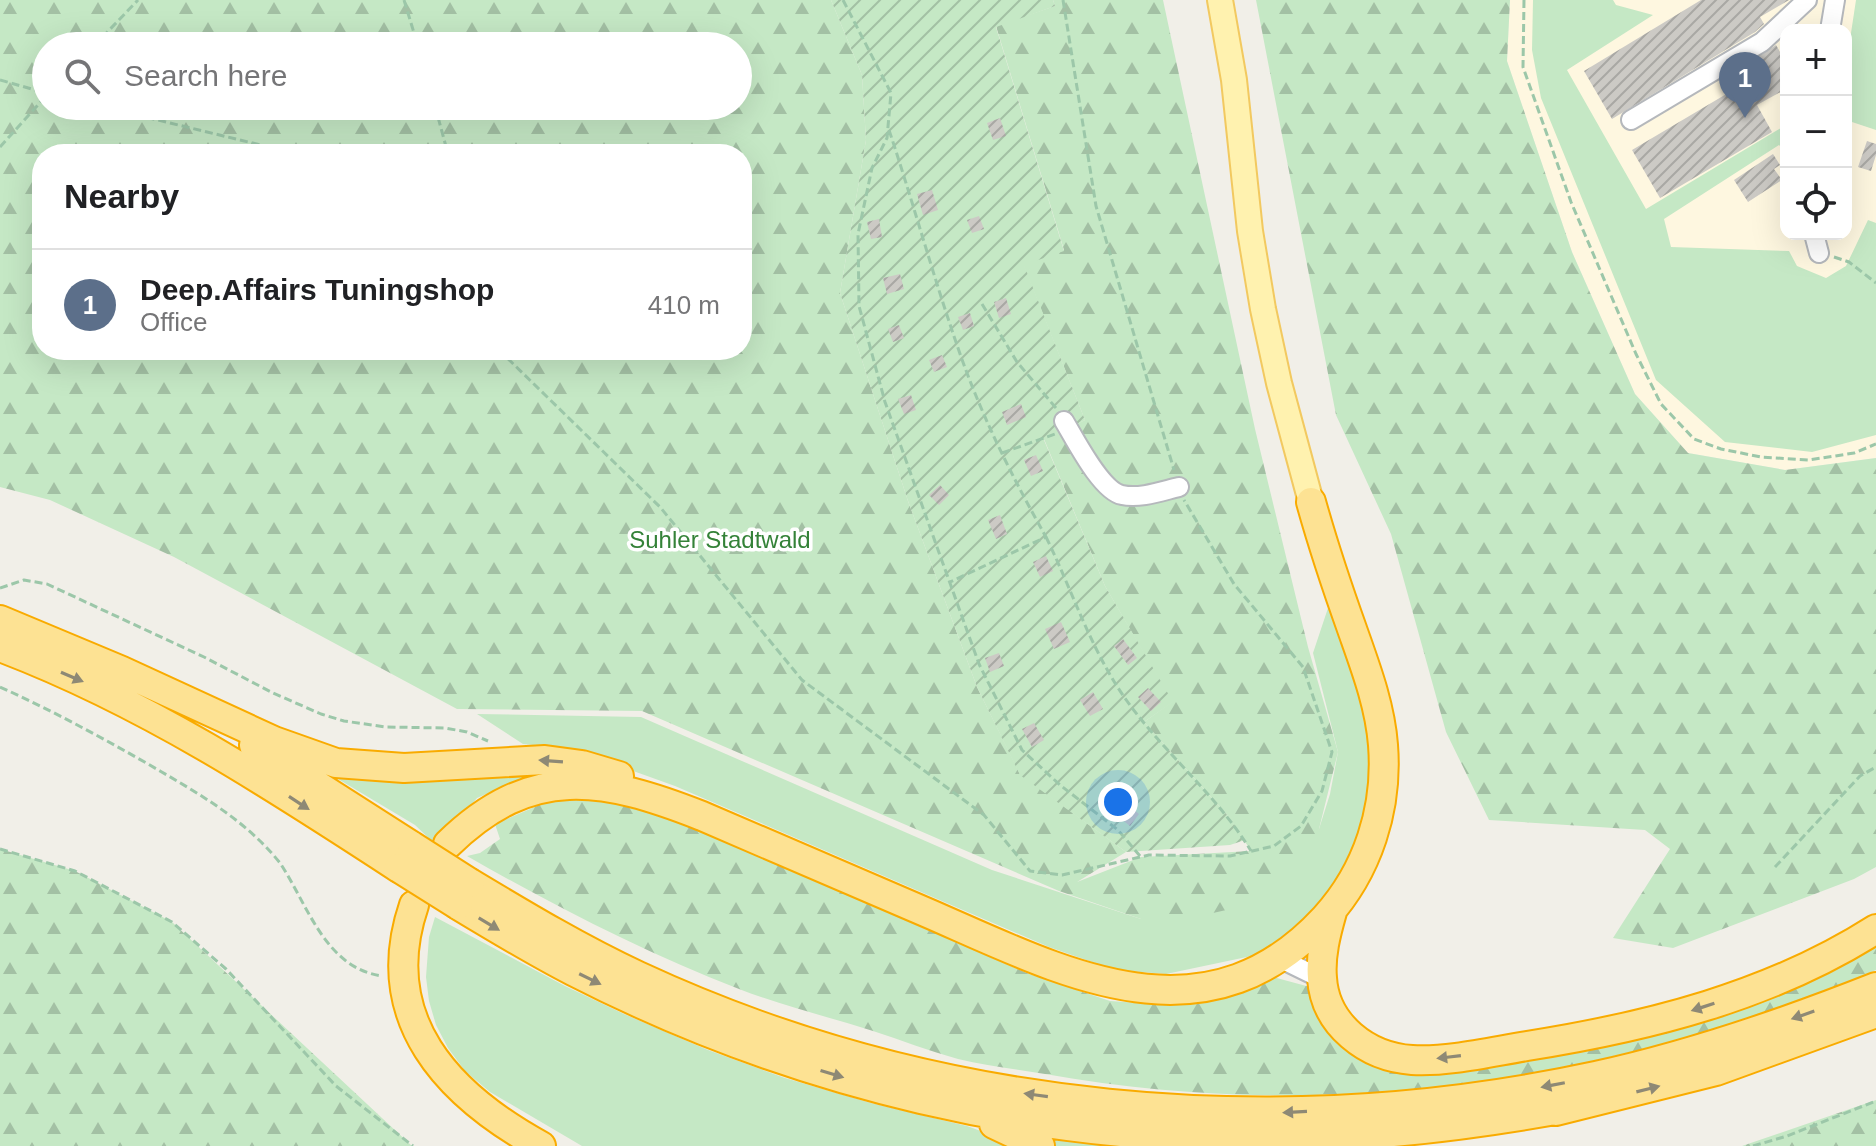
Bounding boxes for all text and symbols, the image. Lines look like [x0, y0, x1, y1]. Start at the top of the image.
map controls [1780, 24, 1852, 240]
button: + [1780, 24, 1852, 96]
search box [32, 32, 752, 120]
pin: 1 [1719, 52, 1771, 118]
icon: search [60, 54, 104, 98]
text: Search here [124, 59, 287, 92]
button: − [1780, 96, 1852, 168]
button: locate [1780, 168, 1852, 240]
text: Nearby [64, 177, 179, 215]
text: Deep.Affairs Tuningshop [140, 273, 494, 306]
text: 1 [83, 290, 97, 320]
text: 410 m [648, 290, 720, 320]
text: Office [140, 307, 207, 337]
park label: Suhler Stadtwald [629, 526, 811, 553]
one-way arrow [60, 671, 84, 684]
one-way arrow [538, 754, 563, 767]
your location [1098, 782, 1138, 822]
one-way arrow [288, 795, 310, 809]
one-way arrow [478, 917, 500, 931]
one-way arrow [578, 972, 601, 986]
one-way arrow [1691, 1001, 1715, 1014]
one-way arrow [1791, 1009, 1815, 1021]
one-way arrow [1436, 1051, 1461, 1064]
one-way arrow [820, 1068, 844, 1081]
one-way arrow [1540, 1079, 1565, 1091]
one-way arrow [1636, 1083, 1661, 1095]
one-way arrow [1023, 1088, 1048, 1101]
one-way arrow [1282, 1106, 1307, 1119]

